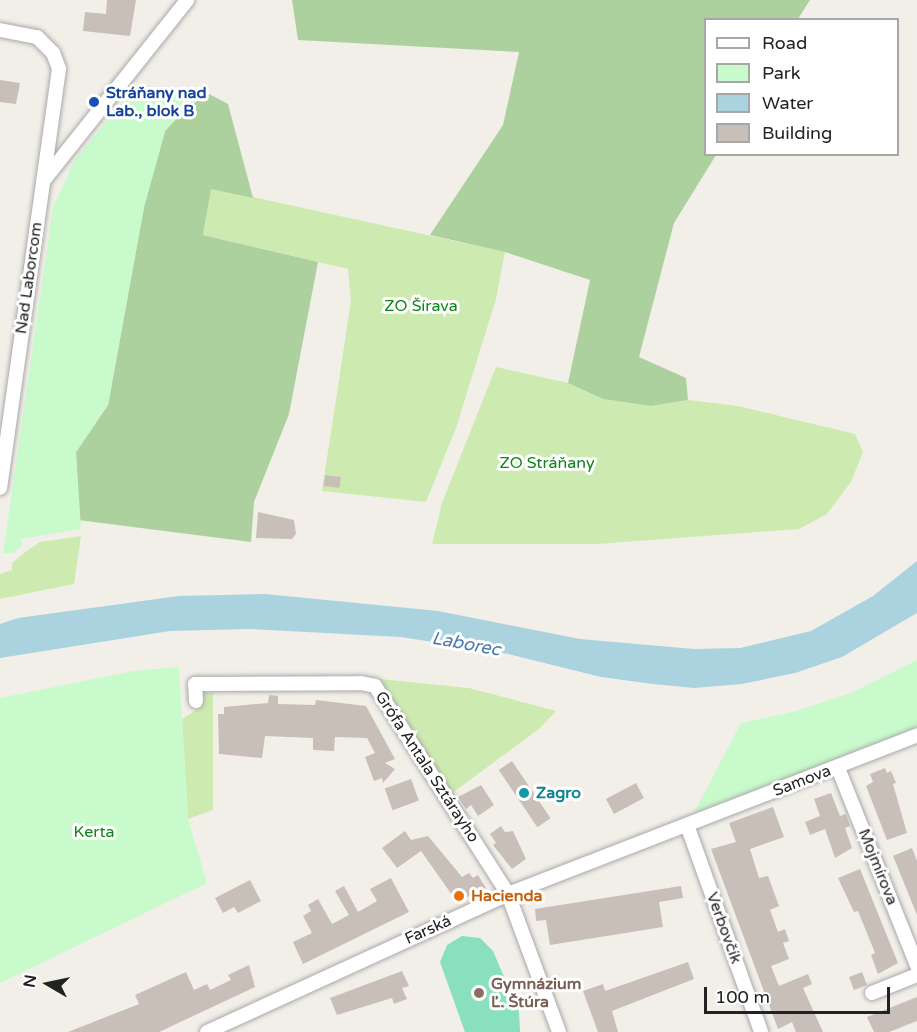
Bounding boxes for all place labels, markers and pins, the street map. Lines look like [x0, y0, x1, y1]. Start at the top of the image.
place label: Stráňany nad Lab., blok B [106, 83, 207, 121]
marker: Stráňany nad Lab., blok B [87, 95, 101, 109]
place label: Zagro [536, 783, 581, 803]
marker: Zagro [517, 786, 531, 800]
place label: Hacienda [471, 886, 542, 906]
marker: Hacienda [452, 889, 466, 903]
place label: Gymnázium Ľ. Štúra [491, 974, 582, 1012]
marker: Gymnázium Ľ. Štúra [472, 986, 486, 1000]

